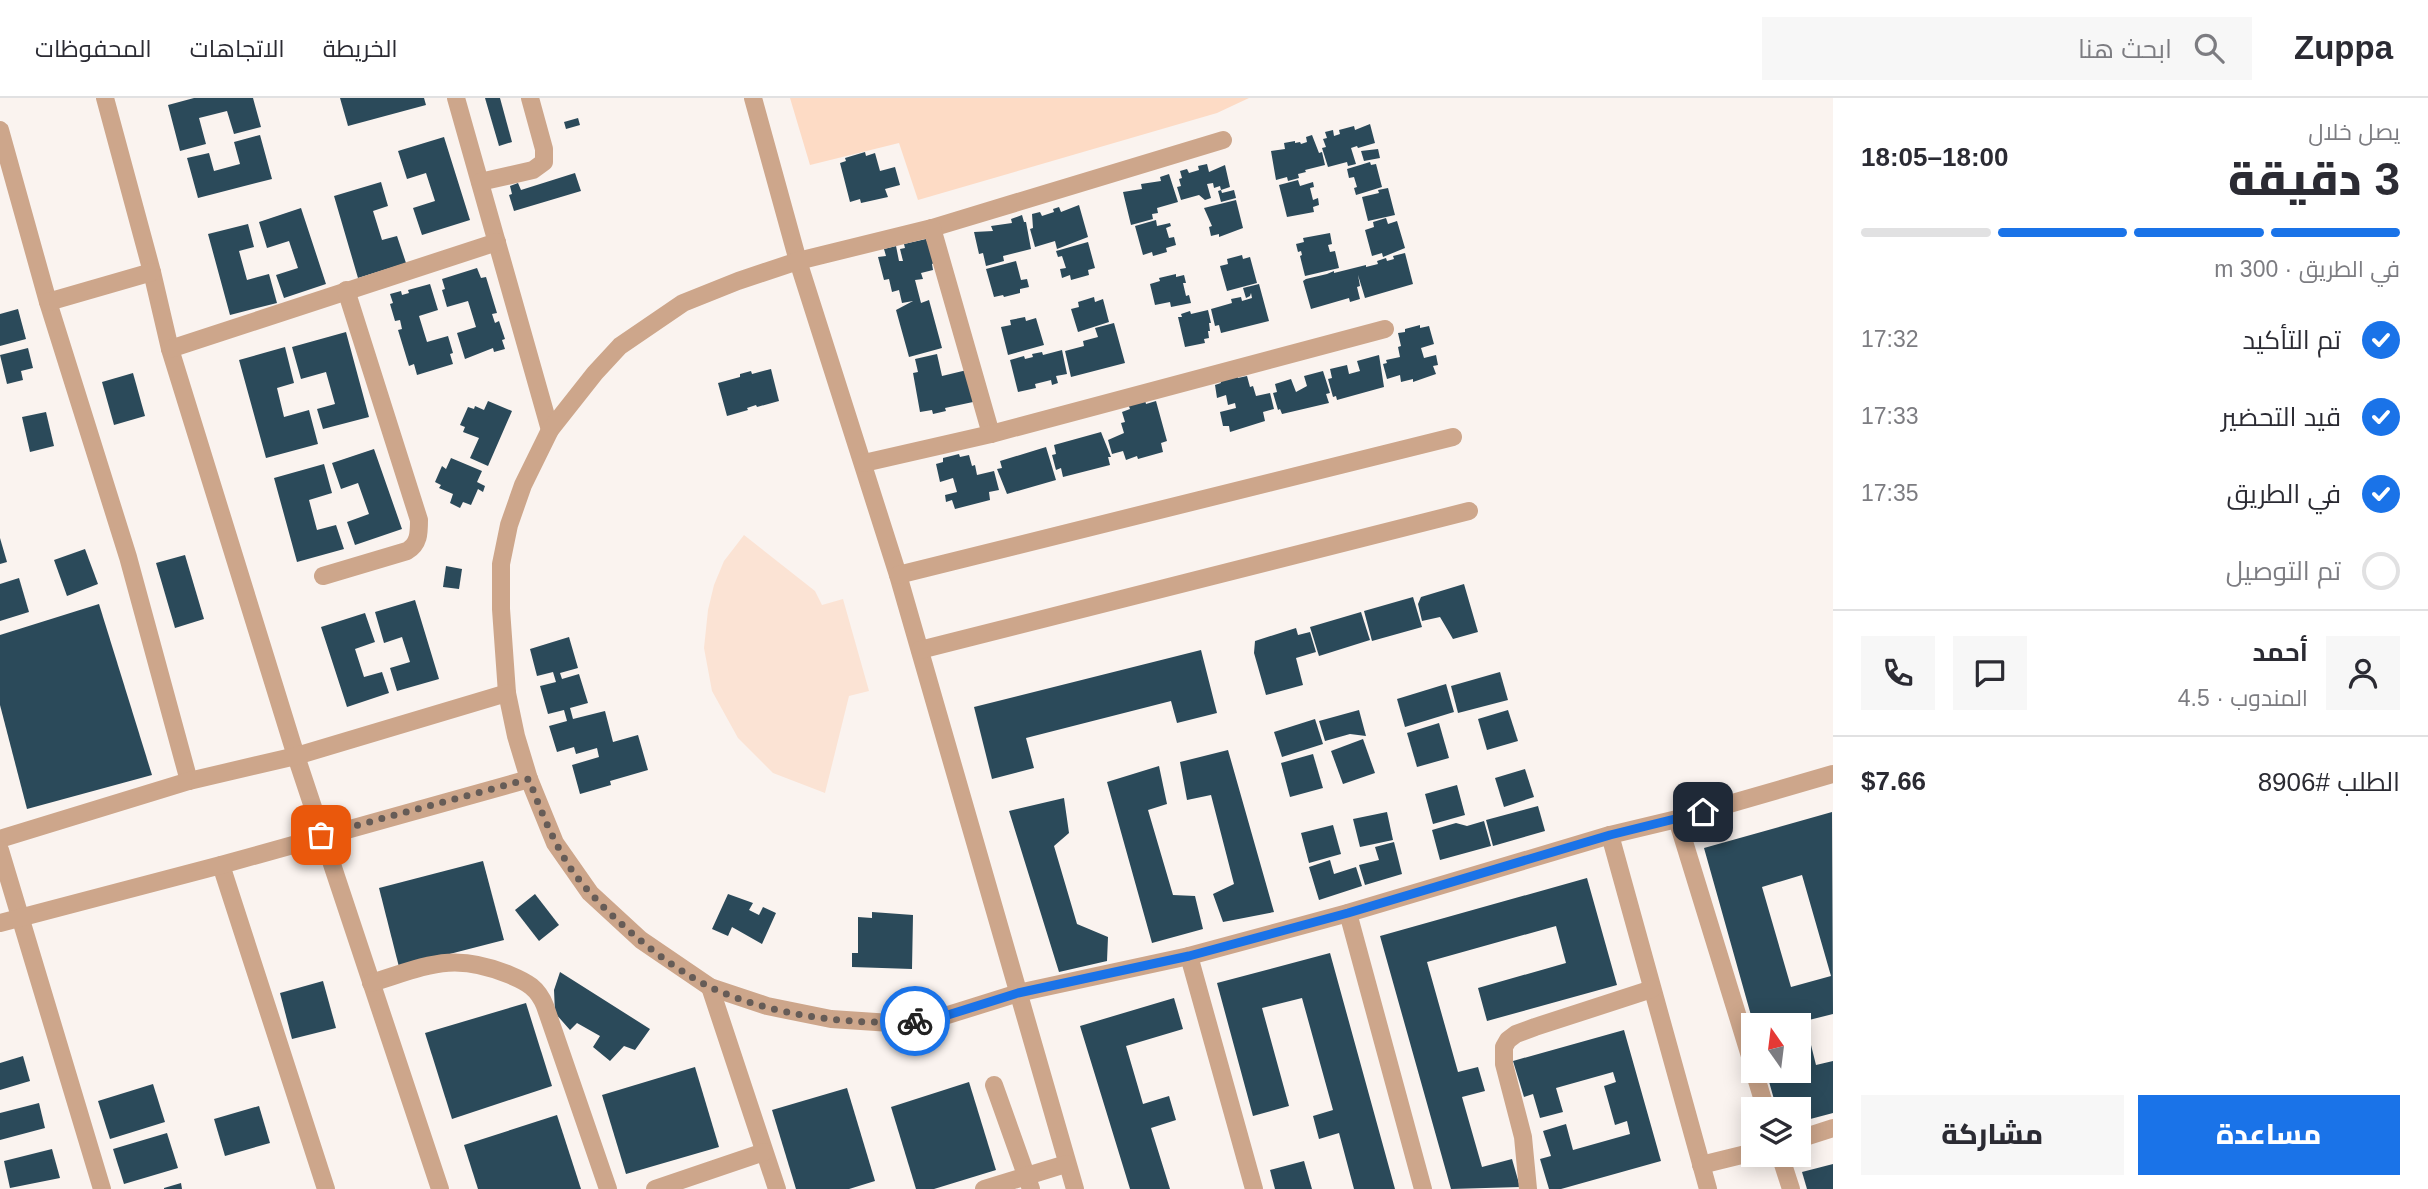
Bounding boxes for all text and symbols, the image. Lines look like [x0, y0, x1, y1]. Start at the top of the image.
search box [1762, 17, 2252, 80]
icon: search [2190, 29, 2228, 67]
text: Zuppa [2294, 29, 2393, 66]
text: ابحث هنا [2078, 34, 2172, 64]
text: المحفوظات [35, 35, 152, 62]
text: الاتجاهات [190, 35, 285, 62]
text: الخريطة [323, 35, 398, 62]
text: يصل خلال [2308, 119, 2400, 145]
text: 18:00–18:05 [1861, 142, 2008, 172]
text: 3 دقيقة [2228, 153, 2400, 205]
text: في الطريق · 300 m [2214, 256, 2400, 282]
icon: check [2362, 321, 2400, 359]
text: تم التأكيد [2242, 325, 2341, 355]
text: 17:32 [1861, 326, 1919, 352]
icon: check [2362, 398, 2400, 436]
text: قيد التحضير [2221, 402, 2341, 432]
text: 17:33 [1861, 403, 1919, 429]
icon: check [2362, 475, 2400, 513]
text: في الطريق [2226, 479, 2341, 509]
text: 17:35 [1861, 480, 1919, 506]
text: تم التوصيل [2226, 556, 2341, 586]
button: phone [1861, 636, 1935, 710]
button: chat [1953, 636, 2027, 710]
button: person [2326, 636, 2400, 710]
text: أحمد [2252, 637, 2308, 667]
text: المندوب · 4.5 [2178, 685, 2308, 711]
text: $7.66 [1861, 766, 1926, 796]
text: الطلب #8906 [2258, 767, 2400, 797]
pin [1673, 782, 1733, 842]
icon: home [1684, 793, 1722, 831]
pin [291, 805, 351, 865]
icon: bag [302, 816, 340, 854]
courier [880, 986, 950, 1056]
icon: bike [896, 1002, 934, 1040]
north arrow [1741, 1013, 1811, 1083]
map controls [1741, 1013, 1811, 1167]
button: مشاركة [1861, 1095, 2124, 1175]
button: مساعدة [2138, 1095, 2400, 1175]
button: layers [1741, 1097, 1811, 1167]

